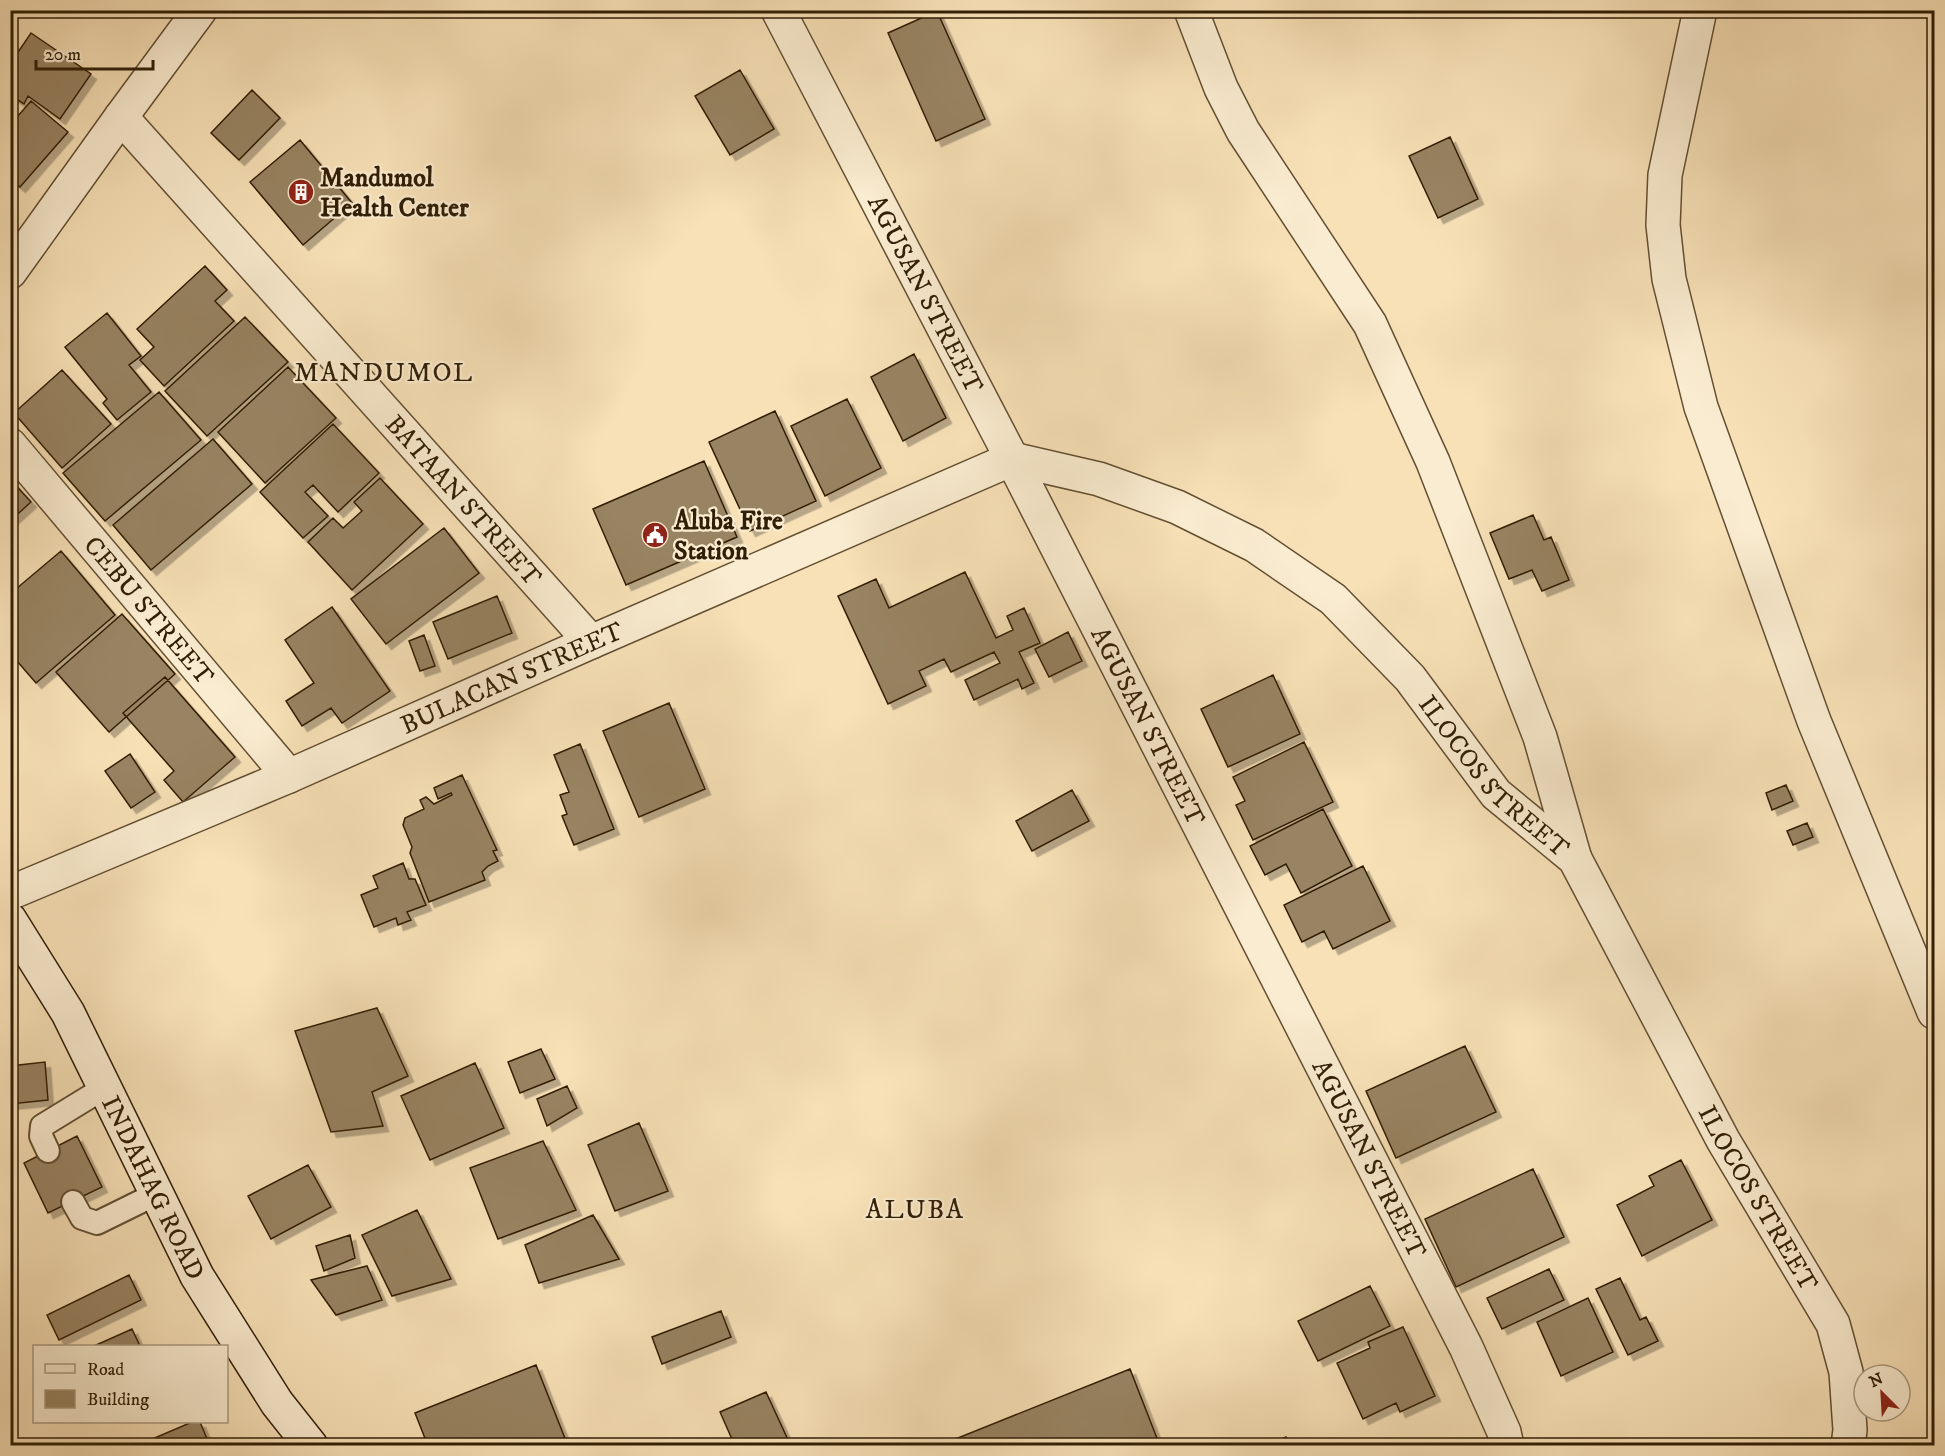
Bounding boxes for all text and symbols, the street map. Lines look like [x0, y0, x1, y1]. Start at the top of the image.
scale bar [36, 33, 153, 71]
text: 20 m [45, 44, 81, 66]
place label: Mandumol Health Center [320, 162, 469, 225]
building icon: Mandumol Health Center [286, 177, 316, 207]
street label: AGUSAN STREET [859, 190, 990, 399]
district label: MANDUMOL [294, 356, 474, 390]
street label: BATAAN STREET [378, 409, 548, 594]
place label: Aluba Fire Station [673, 505, 783, 568]
public building icon: Aluba Fire Station [640, 520, 670, 550]
street label: CEBU STREET [76, 530, 220, 693]
street label: BULACAN STREET [396, 615, 629, 742]
street label: AGUSAN STREET [1083, 622, 1212, 832]
street label: ILOCOS STREET [1410, 689, 1576, 866]
street label: AGUSAN STREET [1304, 1054, 1433, 1264]
street label: INDAHAG ROAD [93, 1091, 211, 1286]
street label: ILOCOS STREET [1690, 1100, 1825, 1298]
district label: ALUBA [866, 1193, 965, 1227]
legend [33, 1345, 228, 1423]
text: Road [87, 1359, 124, 1381]
north arrow [1852, 1363, 1912, 1423]
text: N [1866, 1368, 1886, 1392]
text: Building [87, 1389, 149, 1411]

